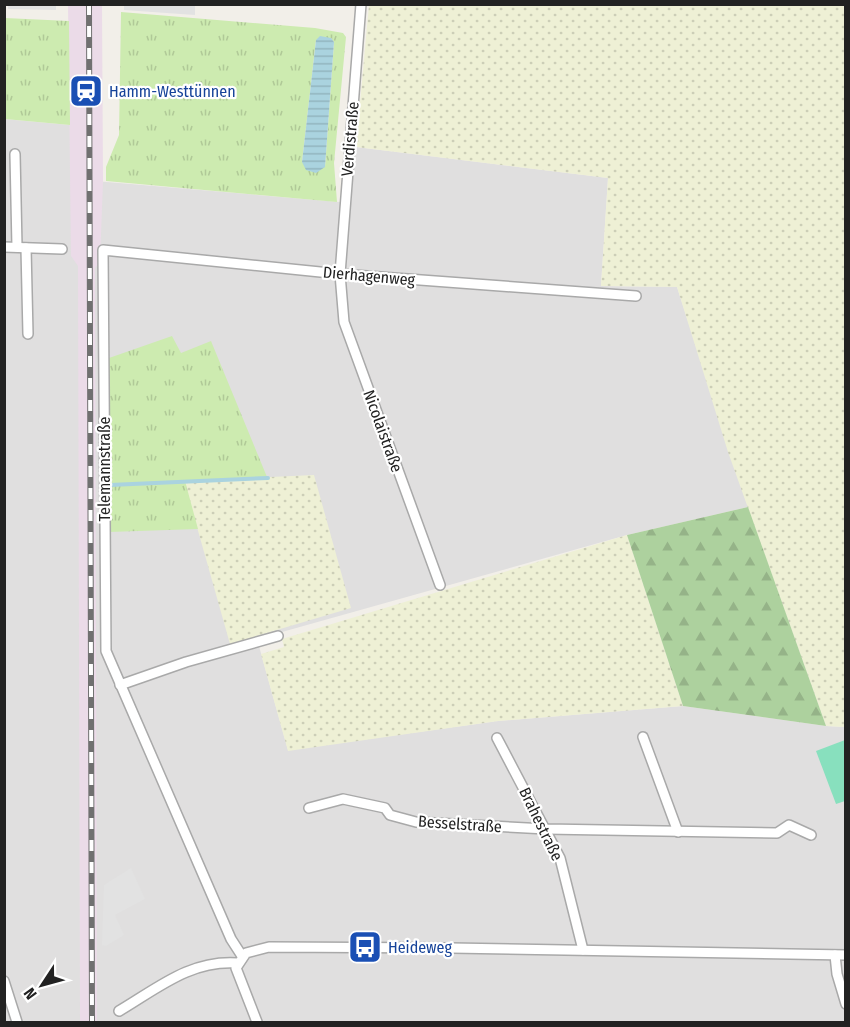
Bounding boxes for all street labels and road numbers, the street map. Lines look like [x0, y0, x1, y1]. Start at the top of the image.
street label: Verdistraße [337, 101, 363, 177]
street label: Dierhagenweg [322, 263, 416, 290]
street label: Nicolaistraße [359, 387, 407, 475]
street label: Telemannstraße [95, 416, 114, 521]
street label: Brahestraße [515, 784, 567, 864]
street label: Besselstraße [418, 812, 503, 836]

